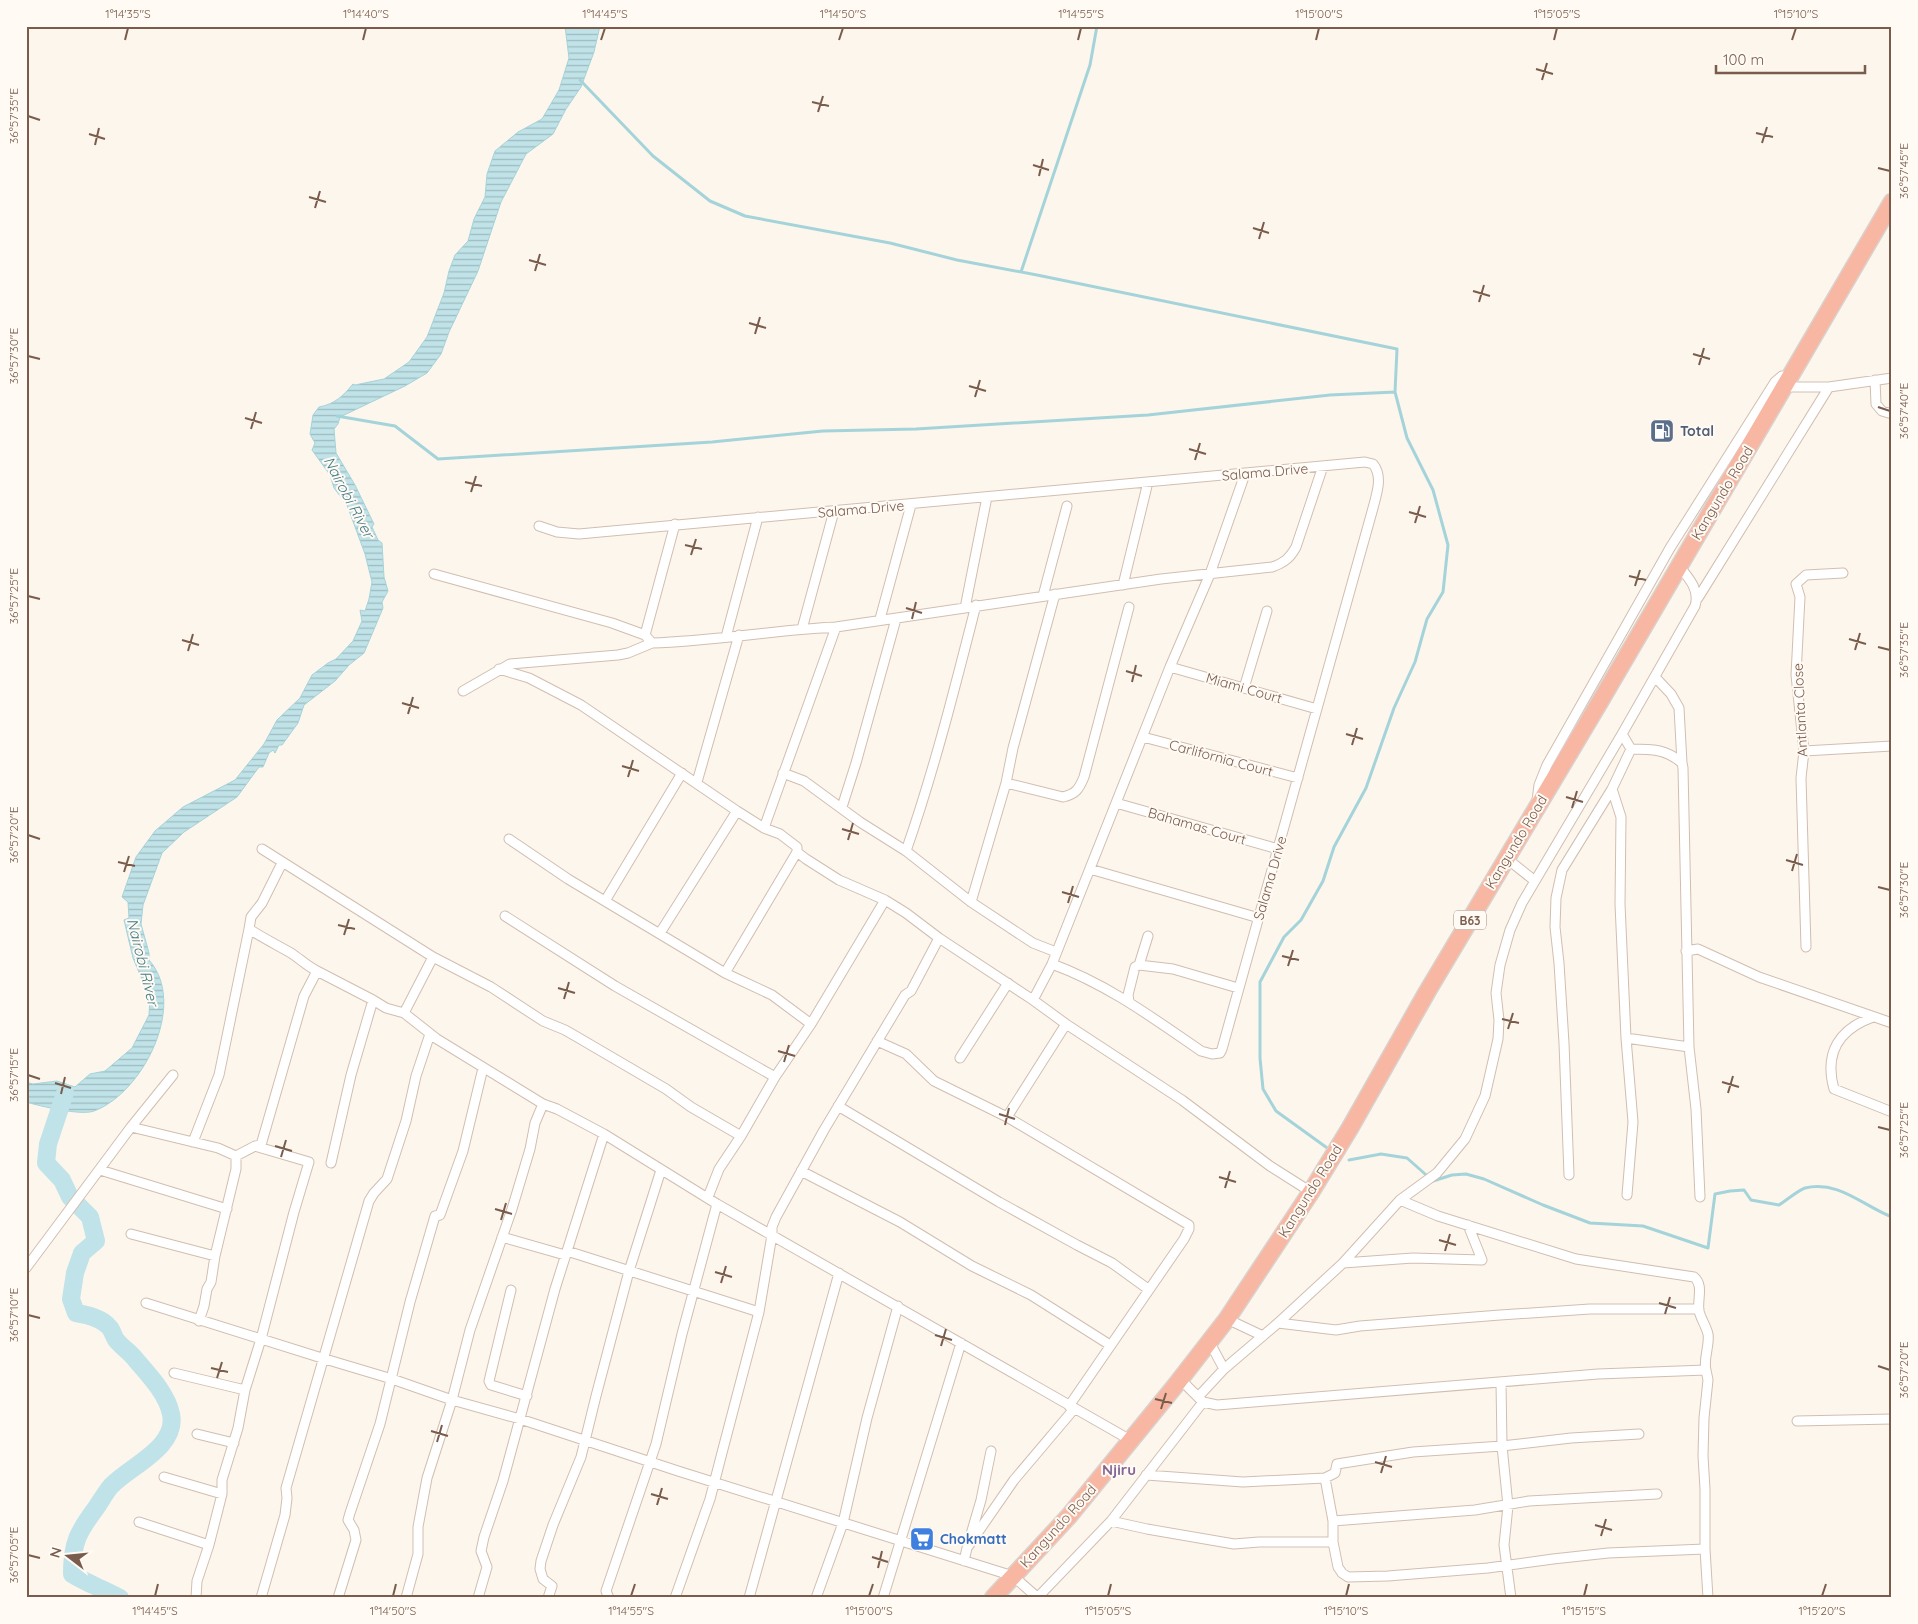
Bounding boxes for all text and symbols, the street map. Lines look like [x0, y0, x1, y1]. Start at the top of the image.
text: 1°14'35"S [105, 6, 151, 21]
text: 1°14'40"S [343, 6, 389, 21]
text: 1°14'45"S [582, 6, 628, 21]
text: 1°14'50"S [820, 6, 866, 21]
text: 1°14'55"S [1058, 6, 1104, 21]
text: 1°15'00"S [1295, 6, 1343, 21]
text: 1°15'05"S [1534, 6, 1581, 21]
text: 1°15'10"S [1774, 6, 1819, 21]
scale bar [1716, 42, 1864, 74]
text: 100 m [1723, 50, 1764, 69]
text: 36°57'35"E [6, 88, 21, 144]
text: 36°57'45"E [1896, 143, 1911, 199]
text: 36°57'30"E [6, 328, 21, 384]
text: 36°57'40"E [1896, 383, 1911, 439]
fuel station icon: Total [1649, 418, 1675, 444]
place label: Total [1680, 422, 1714, 440]
street label: Kangundo Road [1687, 443, 1757, 543]
water label: Nairobi River [320, 453, 379, 543]
street label: Salama Drive [1221, 459, 1309, 485]
street label: Salama Drive [817, 496, 905, 522]
text: 36°57'25"E [6, 568, 21, 624]
text: 36°57'35"E [1896, 622, 1911, 678]
street label: Antlanta Close [1789, 663, 1811, 757]
street label: Miami Court [1204, 669, 1284, 708]
street label: Carlifornia Court [1167, 736, 1275, 781]
street label: Kangundo Road [1481, 792, 1551, 892]
street label: Bahamas Court [1146, 803, 1248, 849]
text: 36°57'20"E [6, 806, 21, 863]
street label: Salama Drive [1249, 834, 1291, 922]
text: 36°57'30"E [1896, 862, 1911, 918]
road number: B63 [1454, 910, 1486, 930]
water label: Nairobi River [123, 916, 164, 1010]
text: 36°57'15"E [6, 1048, 21, 1102]
text: 36°57'25"E [1896, 1102, 1911, 1158]
street label: Kangundo Road [1274, 1141, 1346, 1241]
text: 36°57'10"E [6, 1287, 21, 1342]
text: 36°57'20"E [1896, 1341, 1911, 1398]
district label: Njiru [1102, 1460, 1136, 1479]
street label: Kangundo Road [1016, 1481, 1100, 1571]
text: 36°57'05"E [6, 1526, 21, 1583]
supermarket icon: Chokmatt [909, 1526, 935, 1552]
place label: Chokmatt [940, 1530, 1007, 1548]
north arrow [42, 1532, 92, 1582]
text: N [45, 1545, 66, 1560]
text: 1°14'45"S [132, 1603, 178, 1618]
text: 1°14'50"S [370, 1603, 416, 1618]
text: 1°14'55"S [608, 1603, 654, 1618]
text: 1°15'00"S [845, 1603, 893, 1618]
text: 1°15'05"S [1085, 1603, 1132, 1618]
text: 1°15'10"S [1324, 1603, 1369, 1618]
text: 1°15'15"S [1562, 1603, 1606, 1618]
text: 1°15'20"S [1799, 1603, 1846, 1618]

